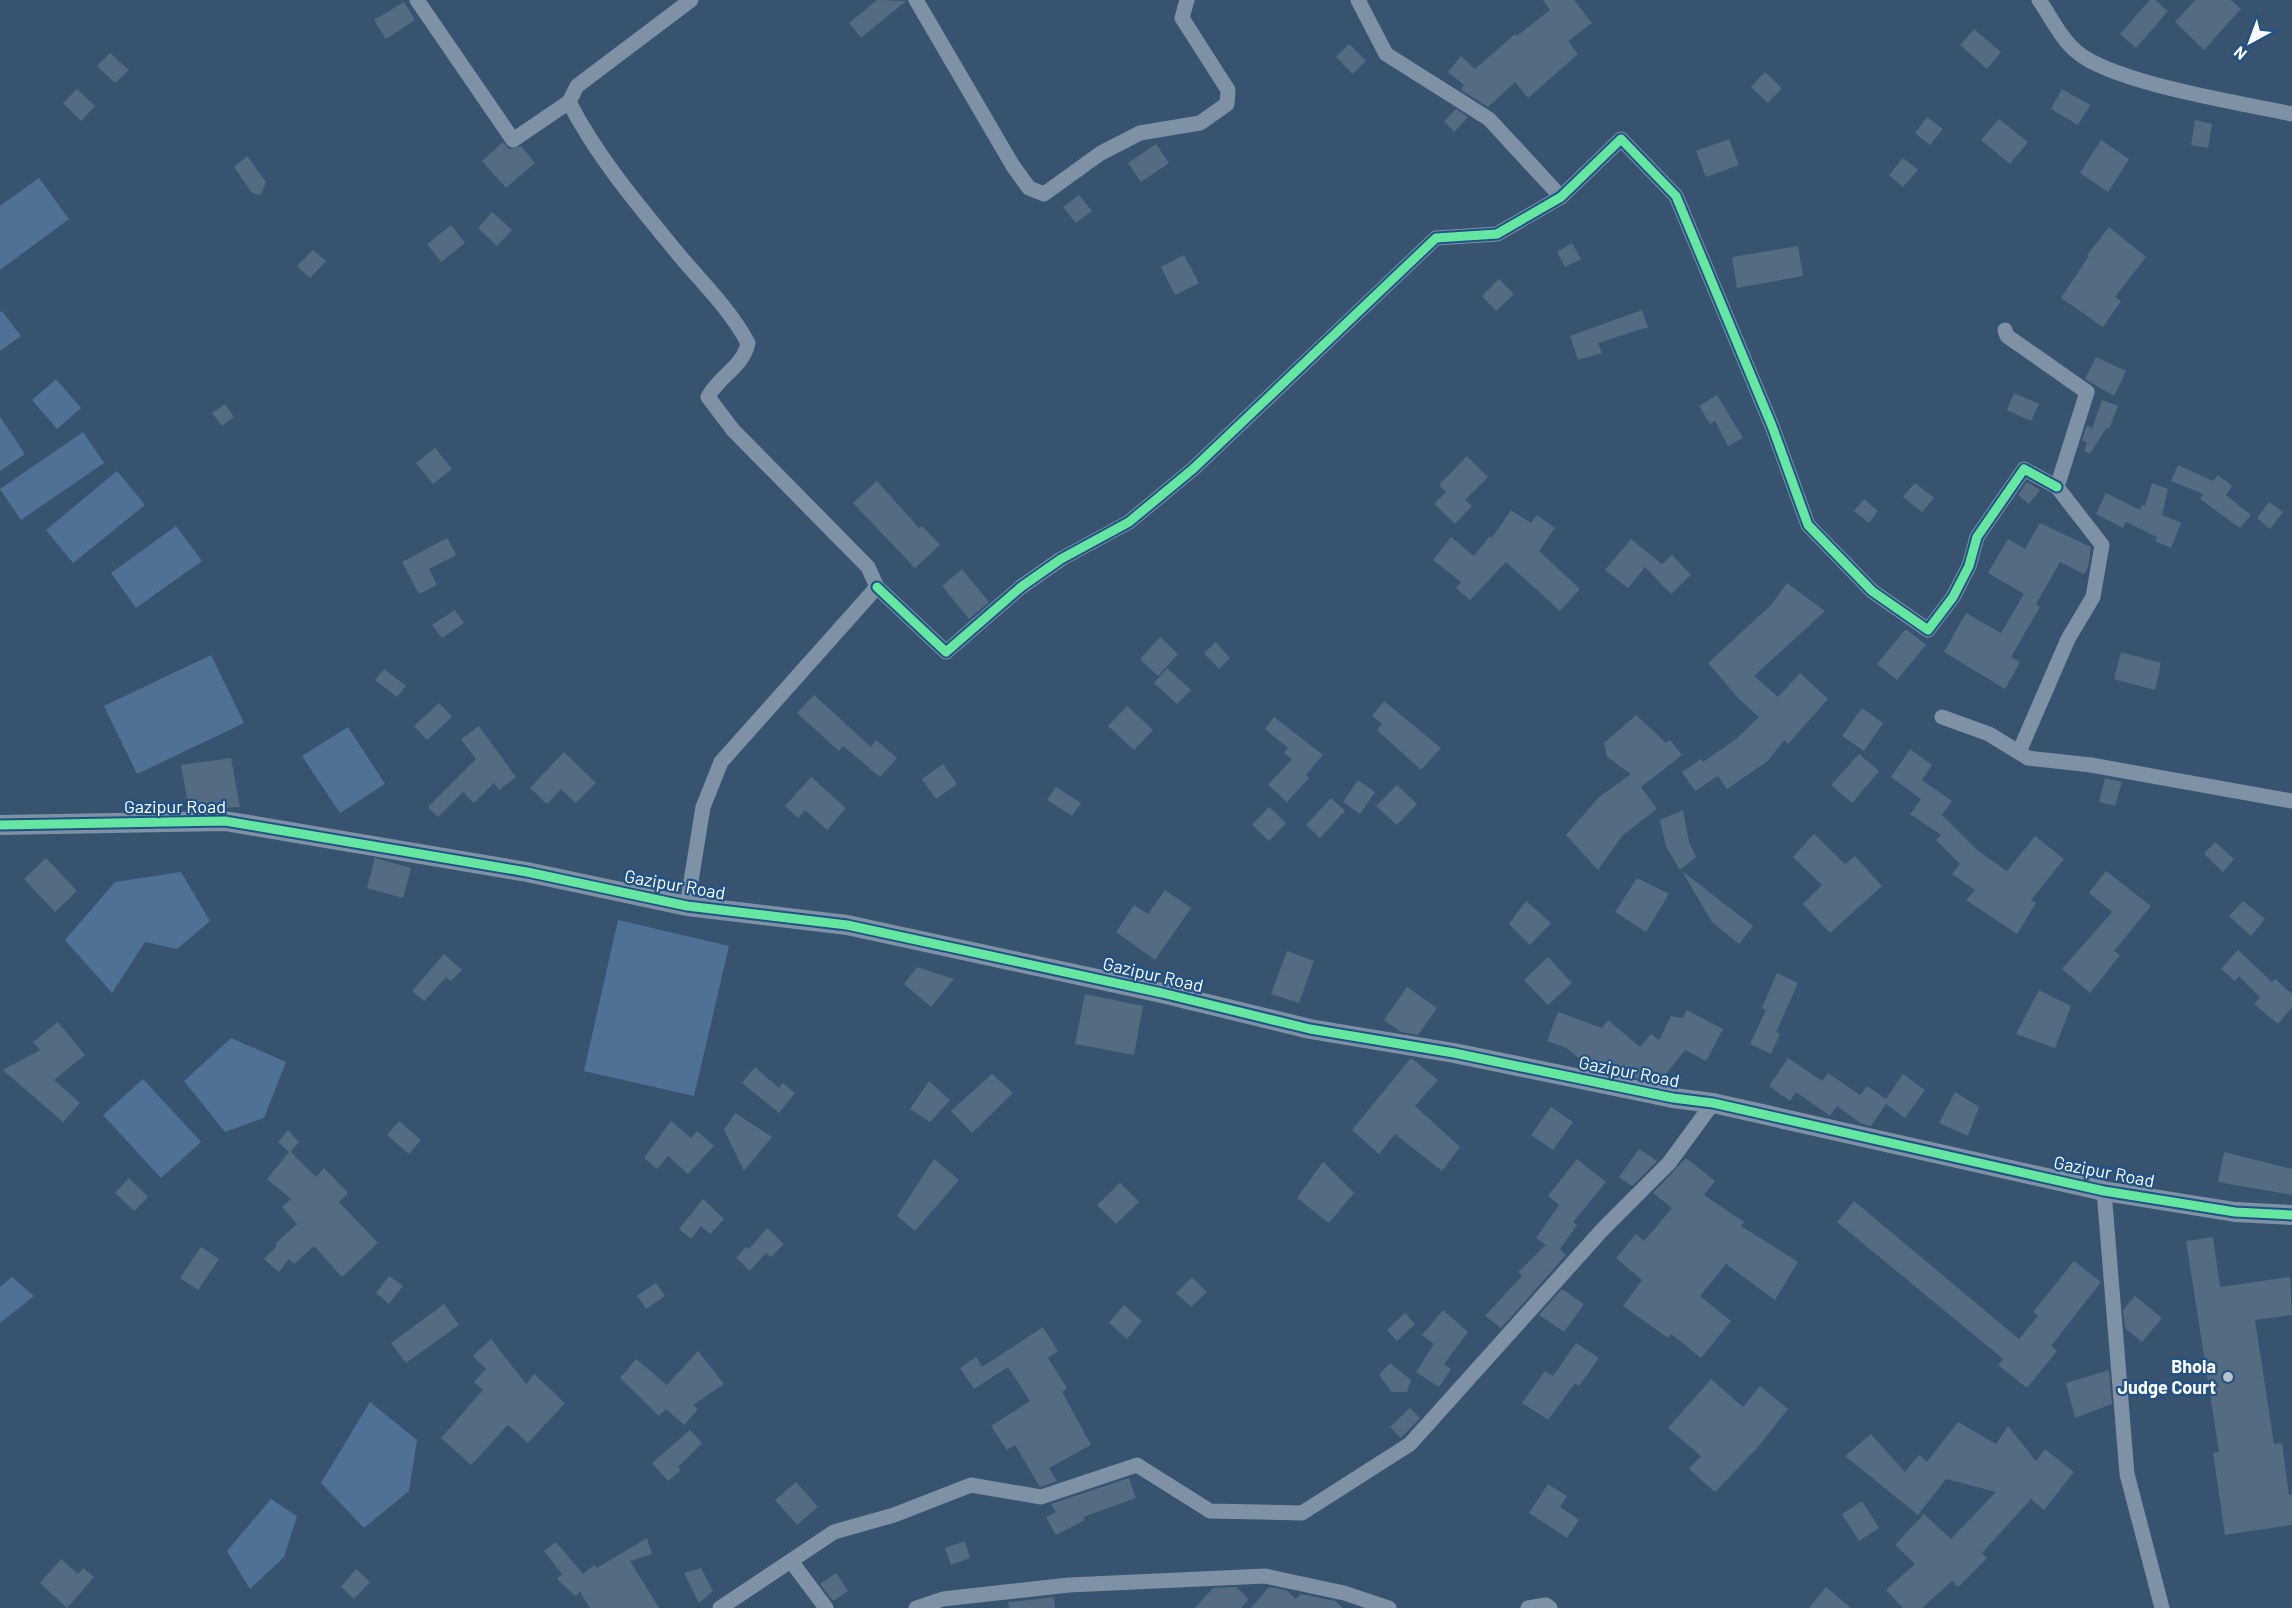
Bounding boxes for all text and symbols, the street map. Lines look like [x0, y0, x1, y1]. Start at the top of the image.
north arrow [2220, 12, 2280, 72]
text: N [2230, 43, 2250, 64]
street label: Gazipur Road [124, 795, 226, 817]
street label: Gazipur Road [623, 864, 727, 904]
street label: Gazipur Road [1101, 952, 1206, 996]
street label: Gazipur Road [1577, 1050, 1681, 1092]
street label: Gazipur Road [2052, 1150, 2156, 1192]
place label: Bhola Judge Court [2117, 1355, 2216, 1398]
marker: Bhola Judge Court [2221, 1370, 2235, 1384]

